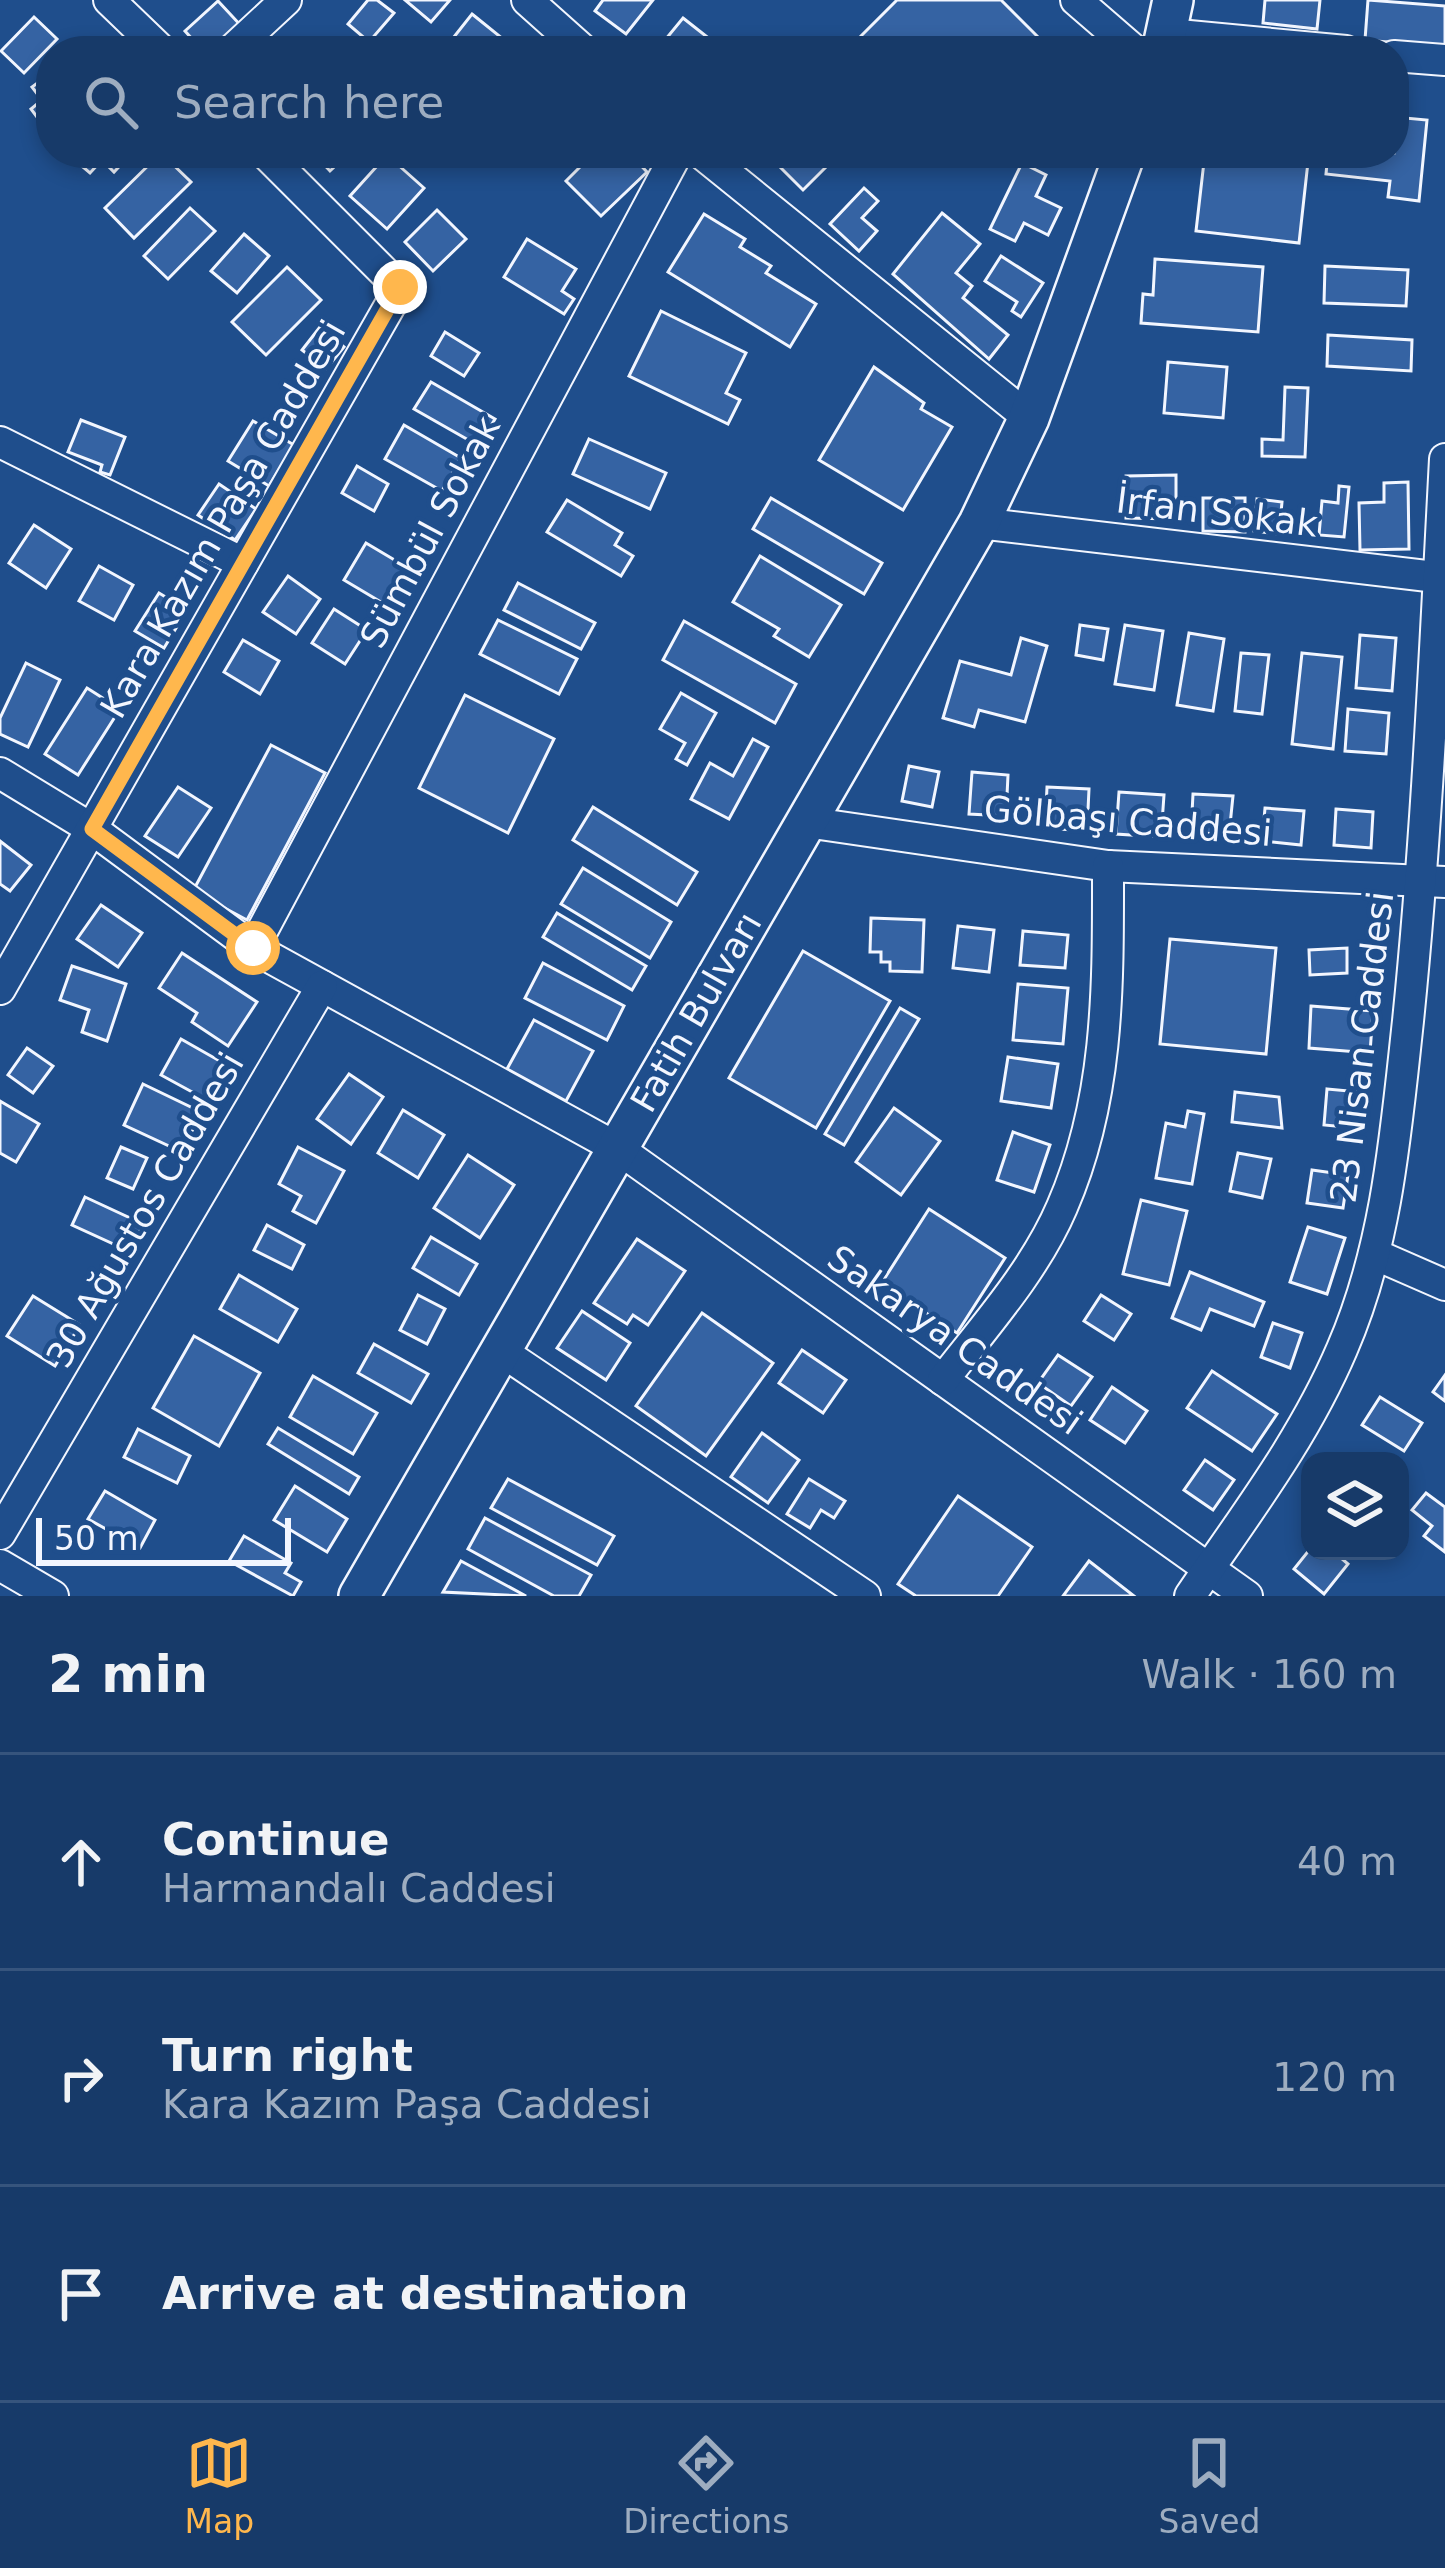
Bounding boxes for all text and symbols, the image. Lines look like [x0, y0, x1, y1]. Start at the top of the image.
search box [36, 36, 1409, 168]
icon: search [78, 69, 144, 135]
text: Search here [174, 76, 444, 129]
route end [373, 260, 427, 314]
street label: Kara Kazım Paşa Caddesi [92, 313, 354, 725]
street label: Sümbül Sokak [352, 409, 508, 655]
street label: İrfan Sokak [1114, 479, 1320, 545]
street label: Gölbaşı Caddesi [982, 788, 1274, 854]
street label: 23 Nisan Caddesi [1323, 889, 1401, 1205]
street label: Fatih Bulvarı [622, 905, 770, 1119]
route start [226, 921, 280, 975]
street label: 30 Ağustos Caddesi [38, 1045, 252, 1375]
street label: Sakarya Caddesi [820, 1237, 1090, 1443]
map controls [1301, 1452, 1409, 1560]
button: layers [1301, 1452, 1409, 1560]
scale bar [36, 1512, 291, 1565]
text: 50 m [54, 1519, 139, 1558]
text: 2 min [48, 1645, 208, 1704]
text: Walk · 160 m [1142, 1652, 1397, 1697]
text: Continue [162, 1813, 390, 1866]
icon: ahead [48, 1829, 114, 1895]
text: 40 m [1297, 1839, 1397, 1884]
text: Harmandalı Caddesi [162, 1866, 556, 1911]
text: Turn right [162, 2029, 413, 2082]
icon: right [48, 2045, 114, 2111]
text: 120 m [1272, 2055, 1397, 2100]
text: Kara Kazım Paşa Caddesi [162, 2082, 652, 2127]
icon: arrive [48, 2261, 114, 2327]
text: Arrive at destination [162, 2267, 688, 2320]
tab: Map [185, 2430, 254, 2541]
tab: Directions [623, 2430, 789, 2541]
tab: Saved [1159, 2430, 1260, 2541]

